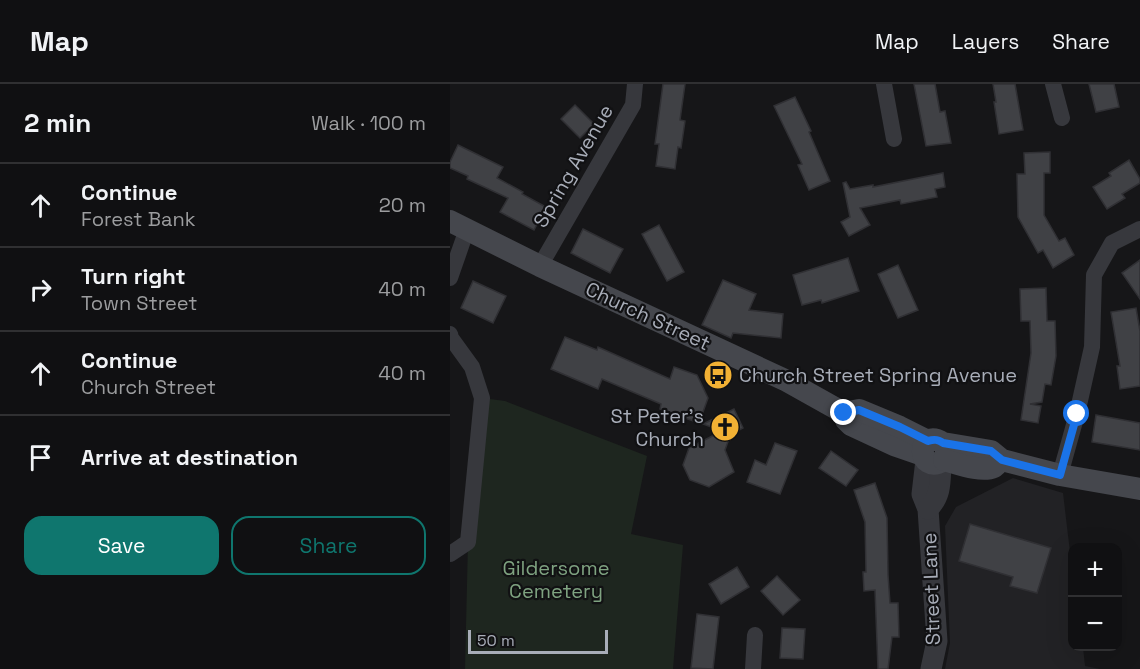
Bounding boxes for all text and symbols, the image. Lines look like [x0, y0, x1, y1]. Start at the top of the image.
text: Map [30, 23, 89, 59]
text: Map [875, 28, 919, 55]
text: Layers [952, 28, 1019, 55]
text: Share [1052, 28, 1110, 55]
street label: Spring Avenue [527, 100, 619, 232]
text: 2 min [24, 106, 91, 140]
text: Walk · 100 m [311, 110, 426, 136]
text: Continue [81, 178, 177, 206]
icon: ahead [24, 189, 57, 222]
text: 20 m [379, 192, 426, 218]
text: Forest Bank [81, 206, 195, 232]
text: Turn right [81, 262, 186, 290]
icon: right [24, 273, 57, 306]
text: 40 m [378, 276, 426, 302]
street label: Church Street [581, 276, 715, 356]
text: Town Street [81, 290, 197, 316]
text: Continue [81, 346, 177, 374]
icon: ahead [24, 357, 57, 390]
bus stop icon: Church Street Spring Avenue [702, 359, 734, 391]
text: 40 m [378, 360, 426, 386]
place label: Church Street Spring Avenue [739, 362, 1017, 388]
text: Church Street [81, 374, 216, 400]
route end [830, 399, 856, 425]
route start [1063, 400, 1089, 426]
place label: St Peter's Church [611, 403, 704, 452]
church icon: St Peter's Church [709, 411, 741, 443]
icon: arrive [24, 441, 57, 474]
text: Arrive at destination [81, 443, 298, 471]
button: Save [24, 516, 219, 575]
button: Share [231, 516, 426, 575]
street label: Street Lane [916, 532, 946, 646]
map controls [1068, 543, 1122, 651]
button: + [1068, 543, 1122, 597]
park label: Gildersome Cemetery [502, 555, 610, 604]
button: − [1068, 597, 1122, 651]
scale bar [468, 627, 608, 654]
text: 50 m [477, 630, 515, 651]

